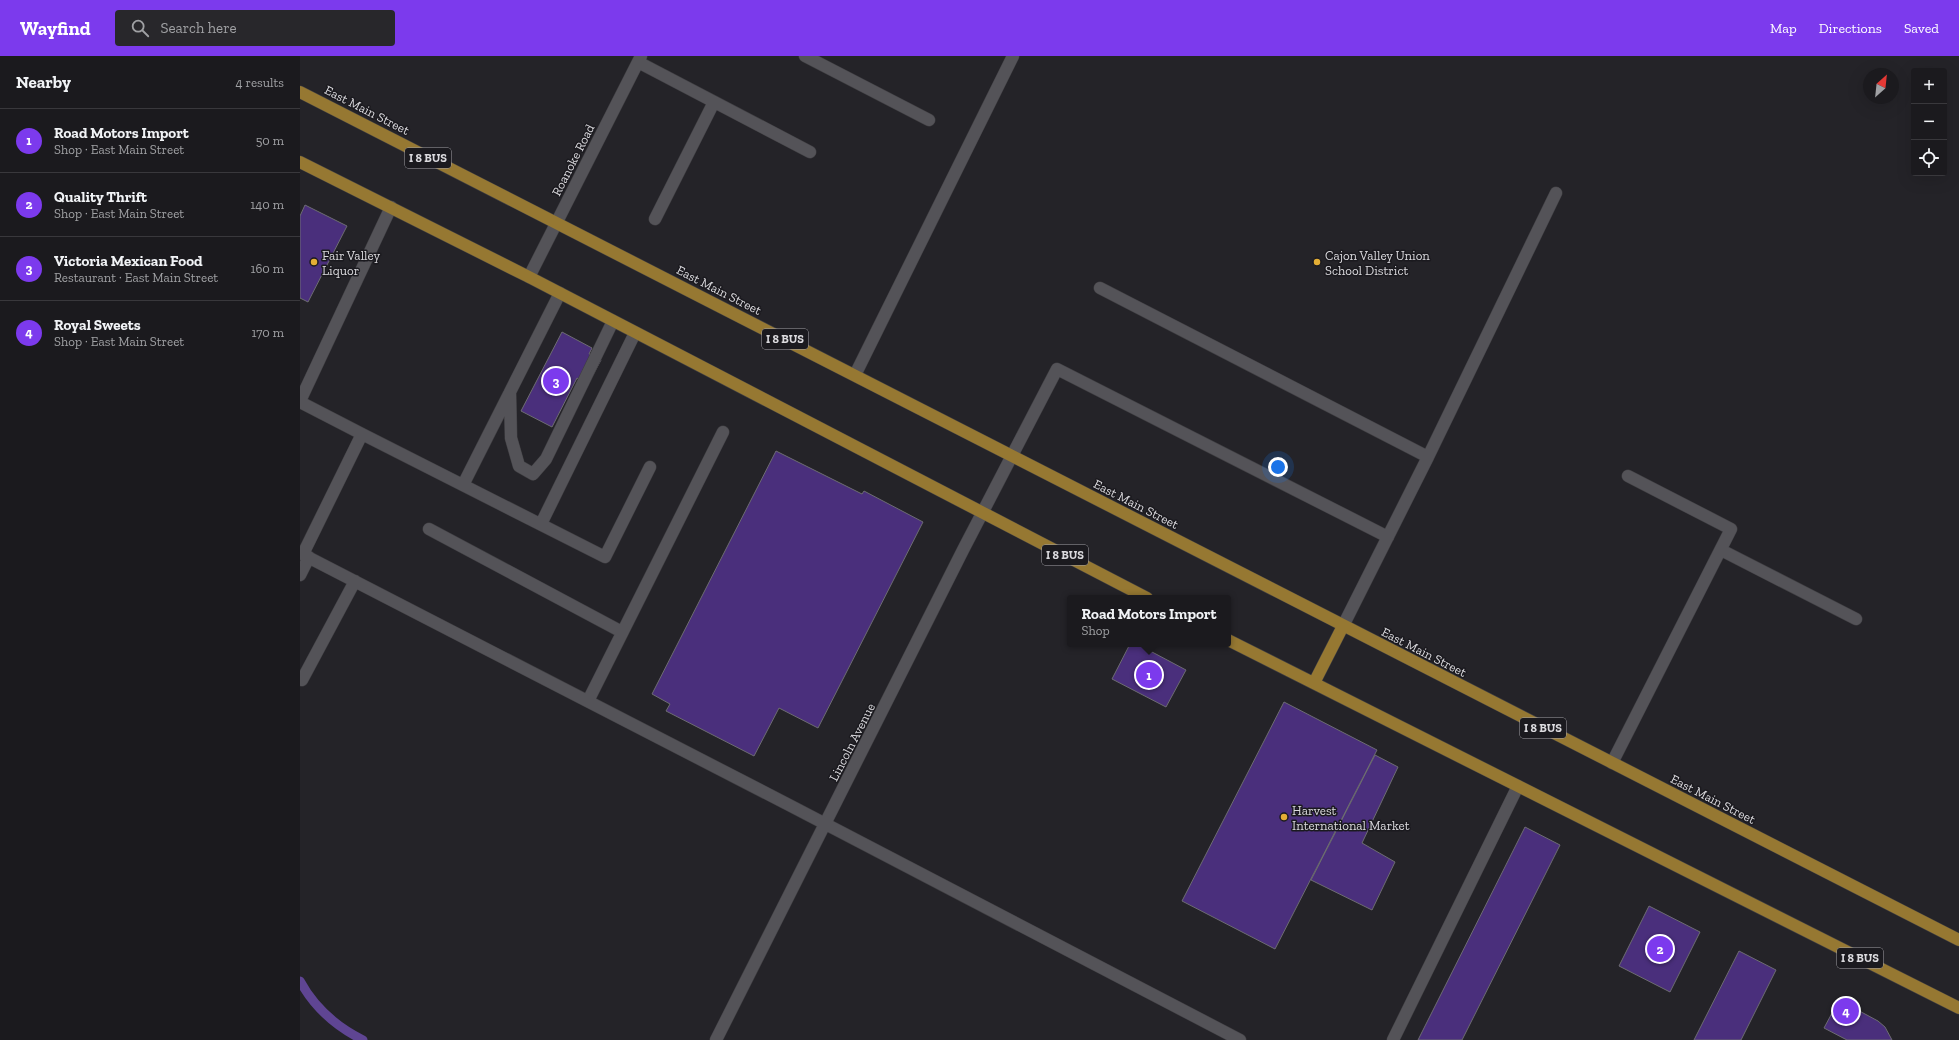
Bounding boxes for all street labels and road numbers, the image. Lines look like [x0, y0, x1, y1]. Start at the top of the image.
street label: East Main Street [322, 82, 412, 138]
street label: Roanoke Road [549, 122, 597, 198]
road number: I 8 BUS [405, 148, 451, 168]
street label: East Main Street [674, 262, 764, 318]
road number: I 8 BUS [762, 329, 808, 349]
street label: East Main Street [1091, 476, 1181, 532]
road number: I 8 BUS [1042, 545, 1088, 565]
street label: East Main Street [1379, 624, 1469, 680]
street label: Lincoln Avenue [826, 700, 878, 784]
road number: I 8 BUS [1520, 718, 1566, 738]
street label: East Main Street [1668, 771, 1758, 827]
road number: I 8 BUS [1837, 948, 1883, 968]

